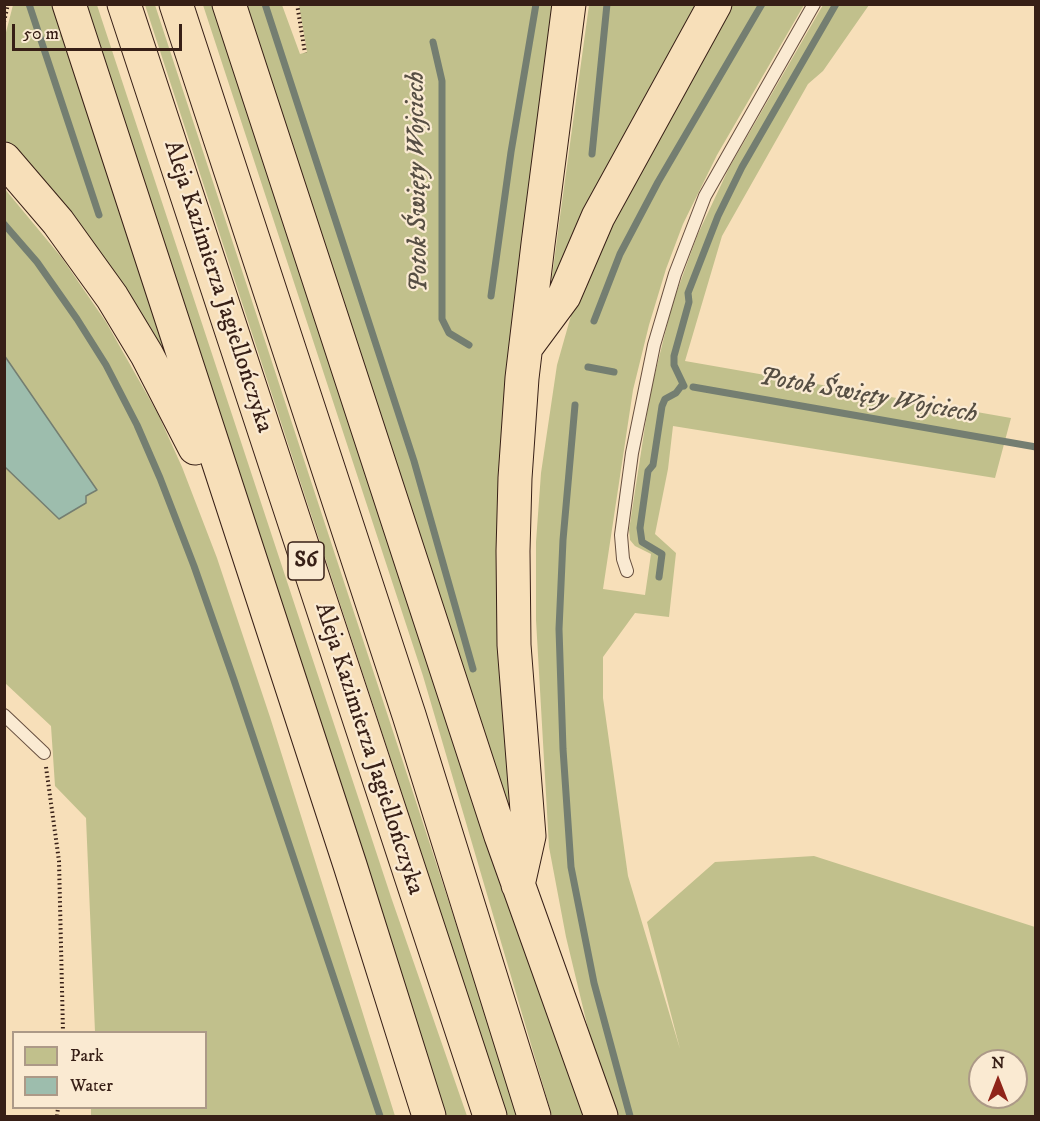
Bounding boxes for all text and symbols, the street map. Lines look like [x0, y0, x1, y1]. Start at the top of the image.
scale bar [15, 12, 184, 50]
text: 50 m [23, 23, 59, 45]
water label: Potok Święty Wojciech [401, 71, 437, 293]
street label: Aleja Kazimierza Jagiellończyka [156, 137, 278, 437]
water label: Potok Święty Wojciech [756, 362, 980, 432]
road number: S6 [288, 542, 324, 580]
street label: Aleja Kazimierza Jagiellończyka [307, 599, 429, 899]
legend [12, 1031, 207, 1109]
text: Park [70, 1045, 104, 1067]
north arrow [968, 1049, 1028, 1109]
text: N [991, 1053, 1005, 1073]
text: Water [70, 1075, 113, 1097]

